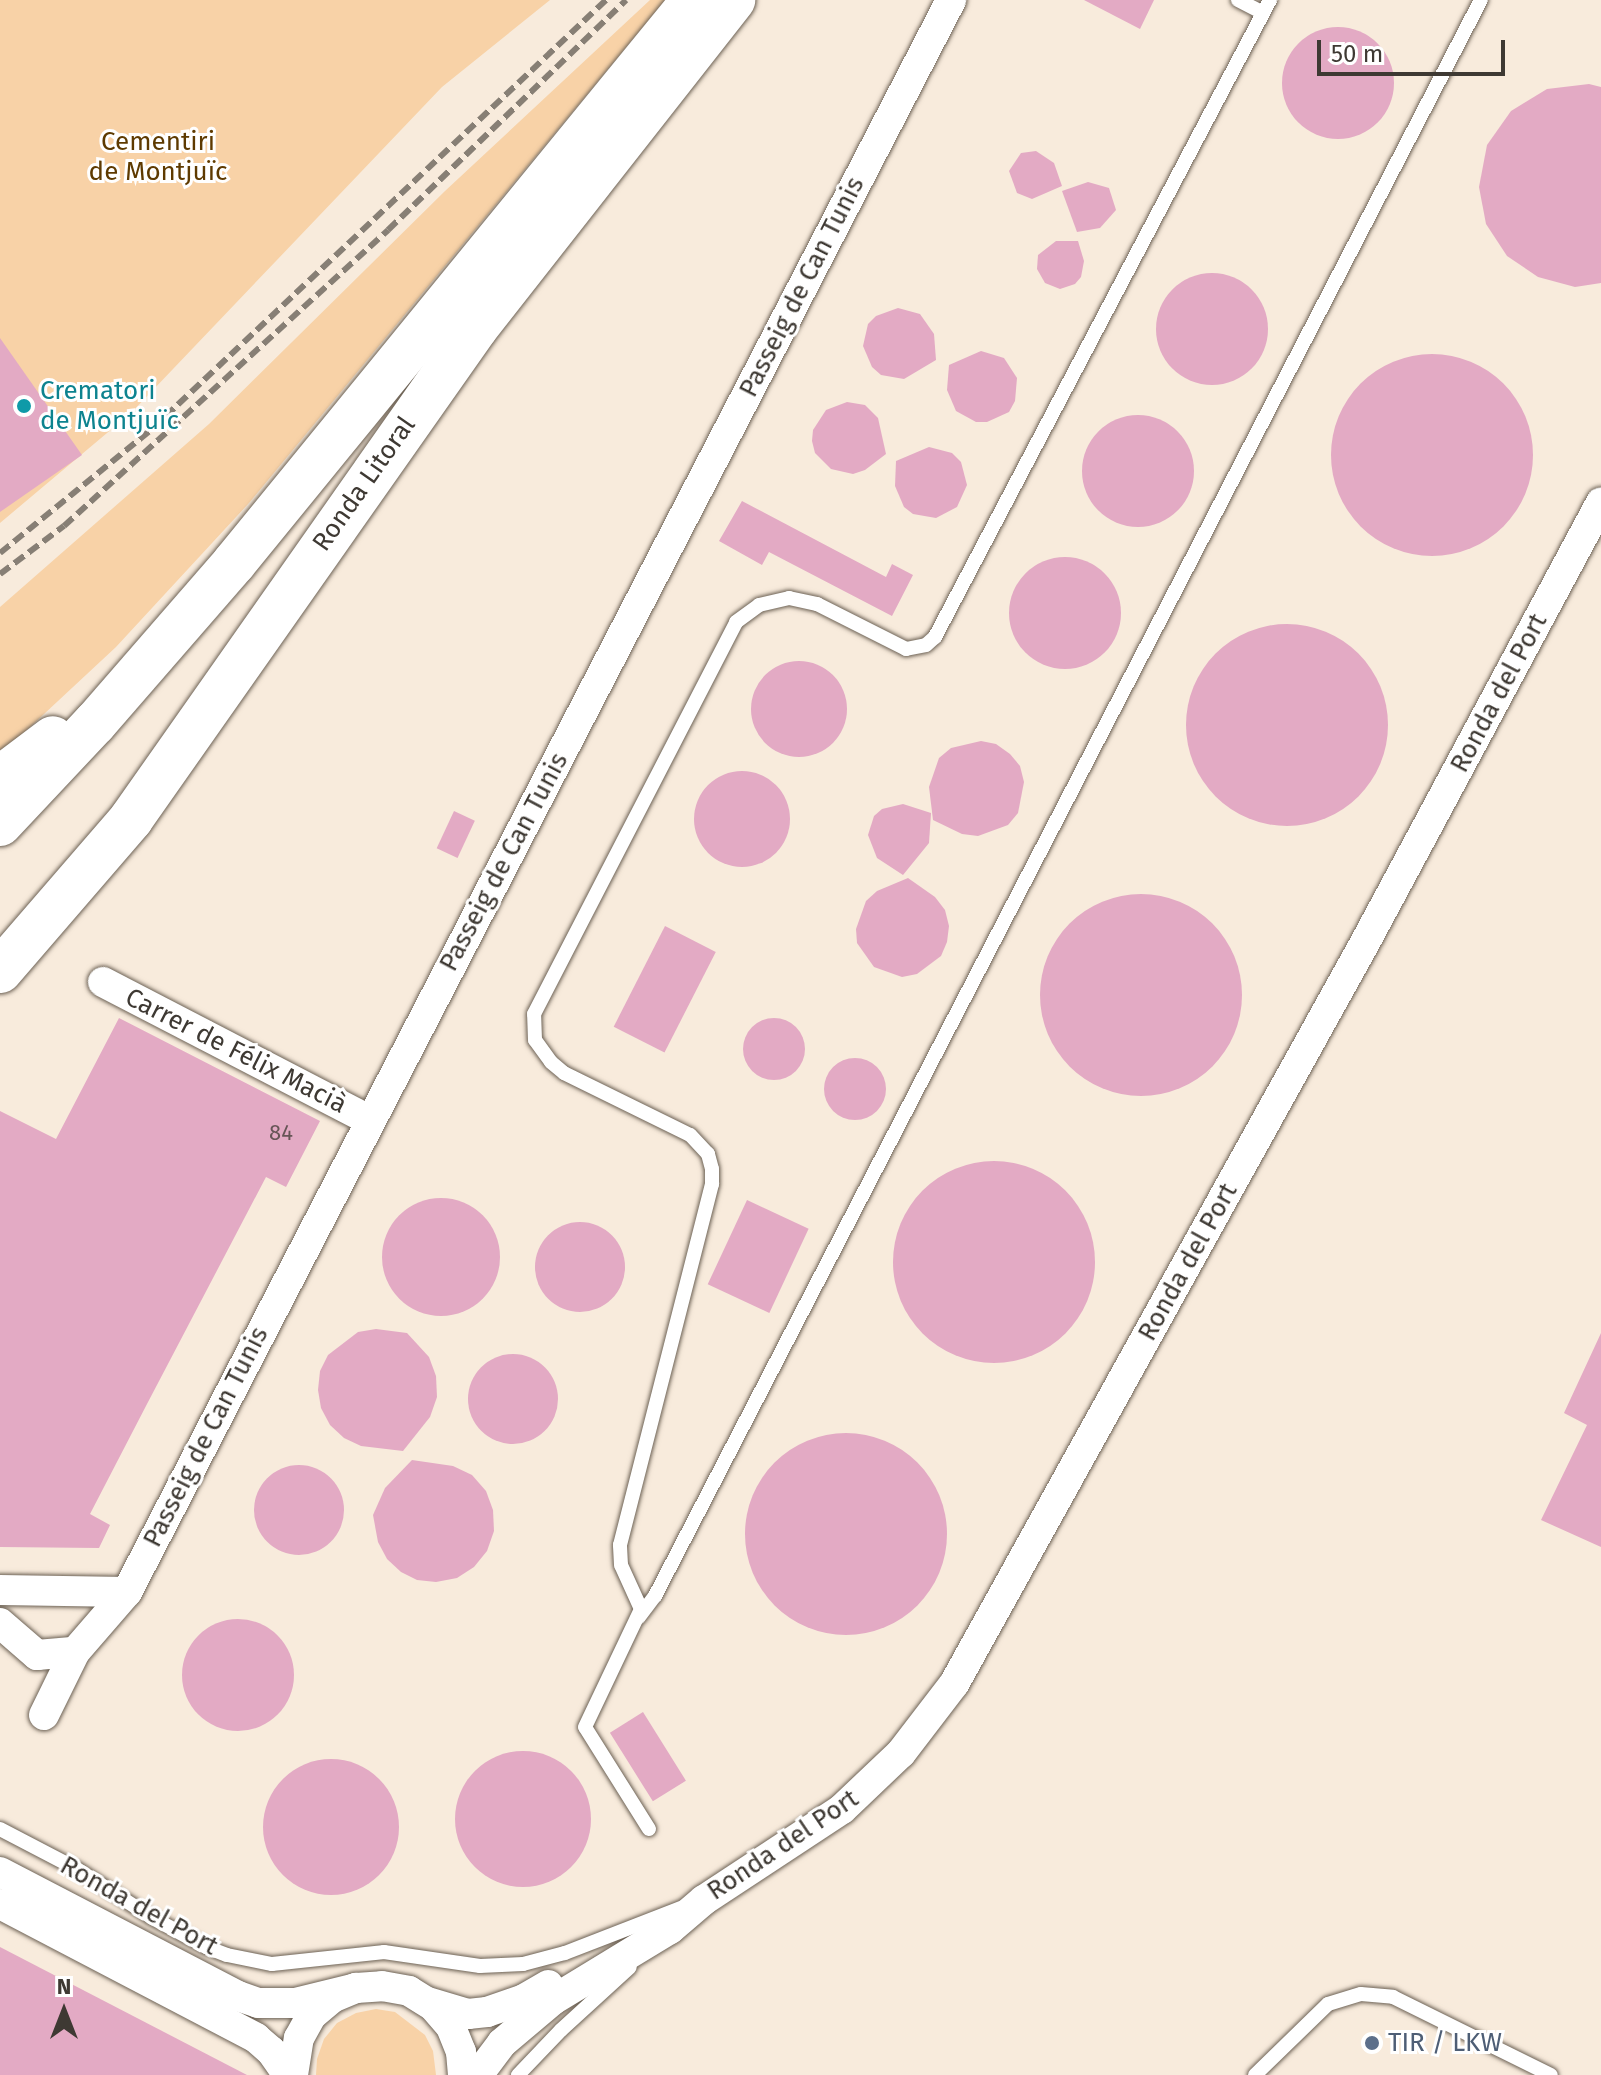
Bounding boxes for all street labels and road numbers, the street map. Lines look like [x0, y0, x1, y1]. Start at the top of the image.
street label: Passeig de Can Tunis [733, 172, 871, 402]
street label: Ronda Litoral [306, 411, 422, 557]
street label: Ronda del Port [1444, 608, 1554, 778]
street label: Passeig de Can Tunis [433, 747, 575, 977]
street label: Carrer de Félix Macià [120, 982, 352, 1120]
street label: Ronda del Port [1132, 1178, 1244, 1346]
street label: Passeig de Can Tunis [137, 1322, 275, 1552]
street label: Ronda del Port [702, 1783, 864, 1907]
street label: Ronda del Port [55, 1850, 223, 1962]

